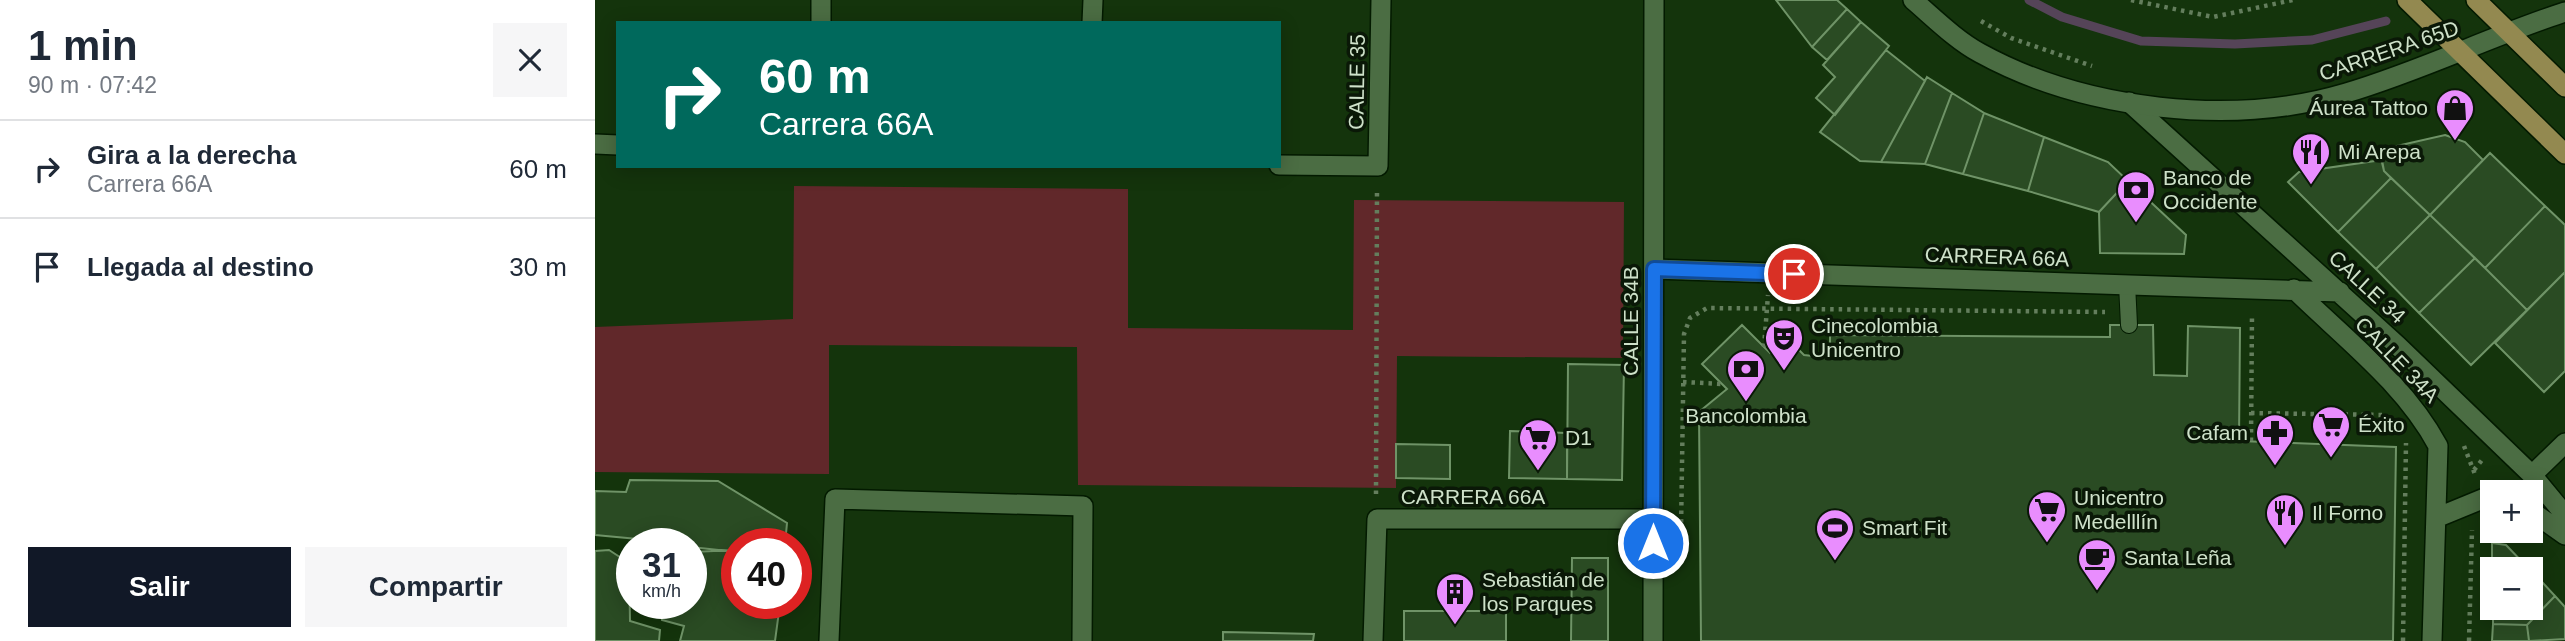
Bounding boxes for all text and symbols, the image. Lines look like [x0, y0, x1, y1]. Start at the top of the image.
street label: CARRERA 65D [2316, 16, 2462, 85]
text: 1 min [28, 22, 138, 69]
button: close [493, 23, 567, 97]
street label: CALLE 35 [1344, 34, 1369, 130]
icon: right [644, 49, 735, 140]
text: 60 m [759, 49, 871, 103]
text: 90 m · 07:42 [28, 72, 157, 98]
shop icon: Áurea Tattoo [2434, 87, 2476, 142]
place label: Áurea Tattoo [2309, 96, 2428, 119]
text: Carrera 66A [759, 106, 933, 142]
restaurant icon: Mi Arepa [2290, 131, 2332, 186]
text: Gira a la derecha [87, 140, 297, 170]
place label: Mi Arepa [2338, 140, 2421, 163]
icon: right [28, 150, 66, 188]
text: 60 m [509, 154, 567, 184]
place label: Banco de Occidente [2163, 166, 2258, 213]
bank icon: Banco de Occidente [2115, 169, 2157, 224]
text: Carrera 66A [87, 171, 212, 197]
street label: CARRERA 66A [1924, 242, 2070, 271]
pin [1764, 244, 1824, 304]
street label: CALLE 34 [2324, 246, 2410, 328]
icon: arrive [28, 248, 66, 286]
text: Llegada al destino [87, 252, 314, 282]
text: 30 m [509, 252, 567, 282]
icon: arrive [1775, 255, 1813, 293]
street label: CALLE 34B [1619, 266, 1642, 376]
street label: CALLE 34A [2351, 312, 2444, 407]
place label: Cinecolombia Unicentro [1811, 314, 1939, 361]
theatre icon: Cinecolombia Unicentro [1763, 317, 1805, 372]
bank icon: Bancolombia [1725, 348, 1767, 403]
place label: Bancolombia [1685, 404, 1807, 427]
supermarket icon: Éxito [2310, 404, 2352, 459]
pharmacy icon: Cafam [2254, 412, 2296, 467]
place label: Éxito [2358, 413, 2405, 436]
supermarket icon: D1 [1517, 417, 1559, 472]
place label: Cafam [2186, 421, 2248, 444]
place label: D1 [1565, 426, 1592, 449]
map controls [2480, 480, 2543, 620]
button: + [2480, 480, 2543, 543]
street label: CARRERA 66A [1401, 485, 1545, 508]
place label: Unicentro Medelllín [2074, 486, 2164, 533]
supermarket icon: Unicentro Medelllín [2026, 489, 2068, 544]
restaurant icon: Il Forno [2264, 492, 2306, 547]
place label: Il Forno [2312, 501, 2383, 524]
position arrow [1616, 506, 1690, 580]
sports icon: Smart Fit [1814, 507, 1856, 562]
place label: Smart Fit [1862, 516, 1947, 539]
speed limit sign: 40 [721, 528, 812, 619]
cafe icon: Santa Leña [2076, 537, 2118, 592]
text: 31 [642, 545, 681, 584]
place label: Santa Leña [2124, 546, 2232, 569]
button: Salir [28, 547, 291, 627]
button: Compartir [305, 547, 567, 627]
button: − [2480, 557, 2543, 620]
place label: Sebastián de los Parques [1482, 568, 1605, 615]
building icon: Sebastián de los Parques [1434, 571, 1476, 626]
text: km/h [642, 581, 681, 601]

